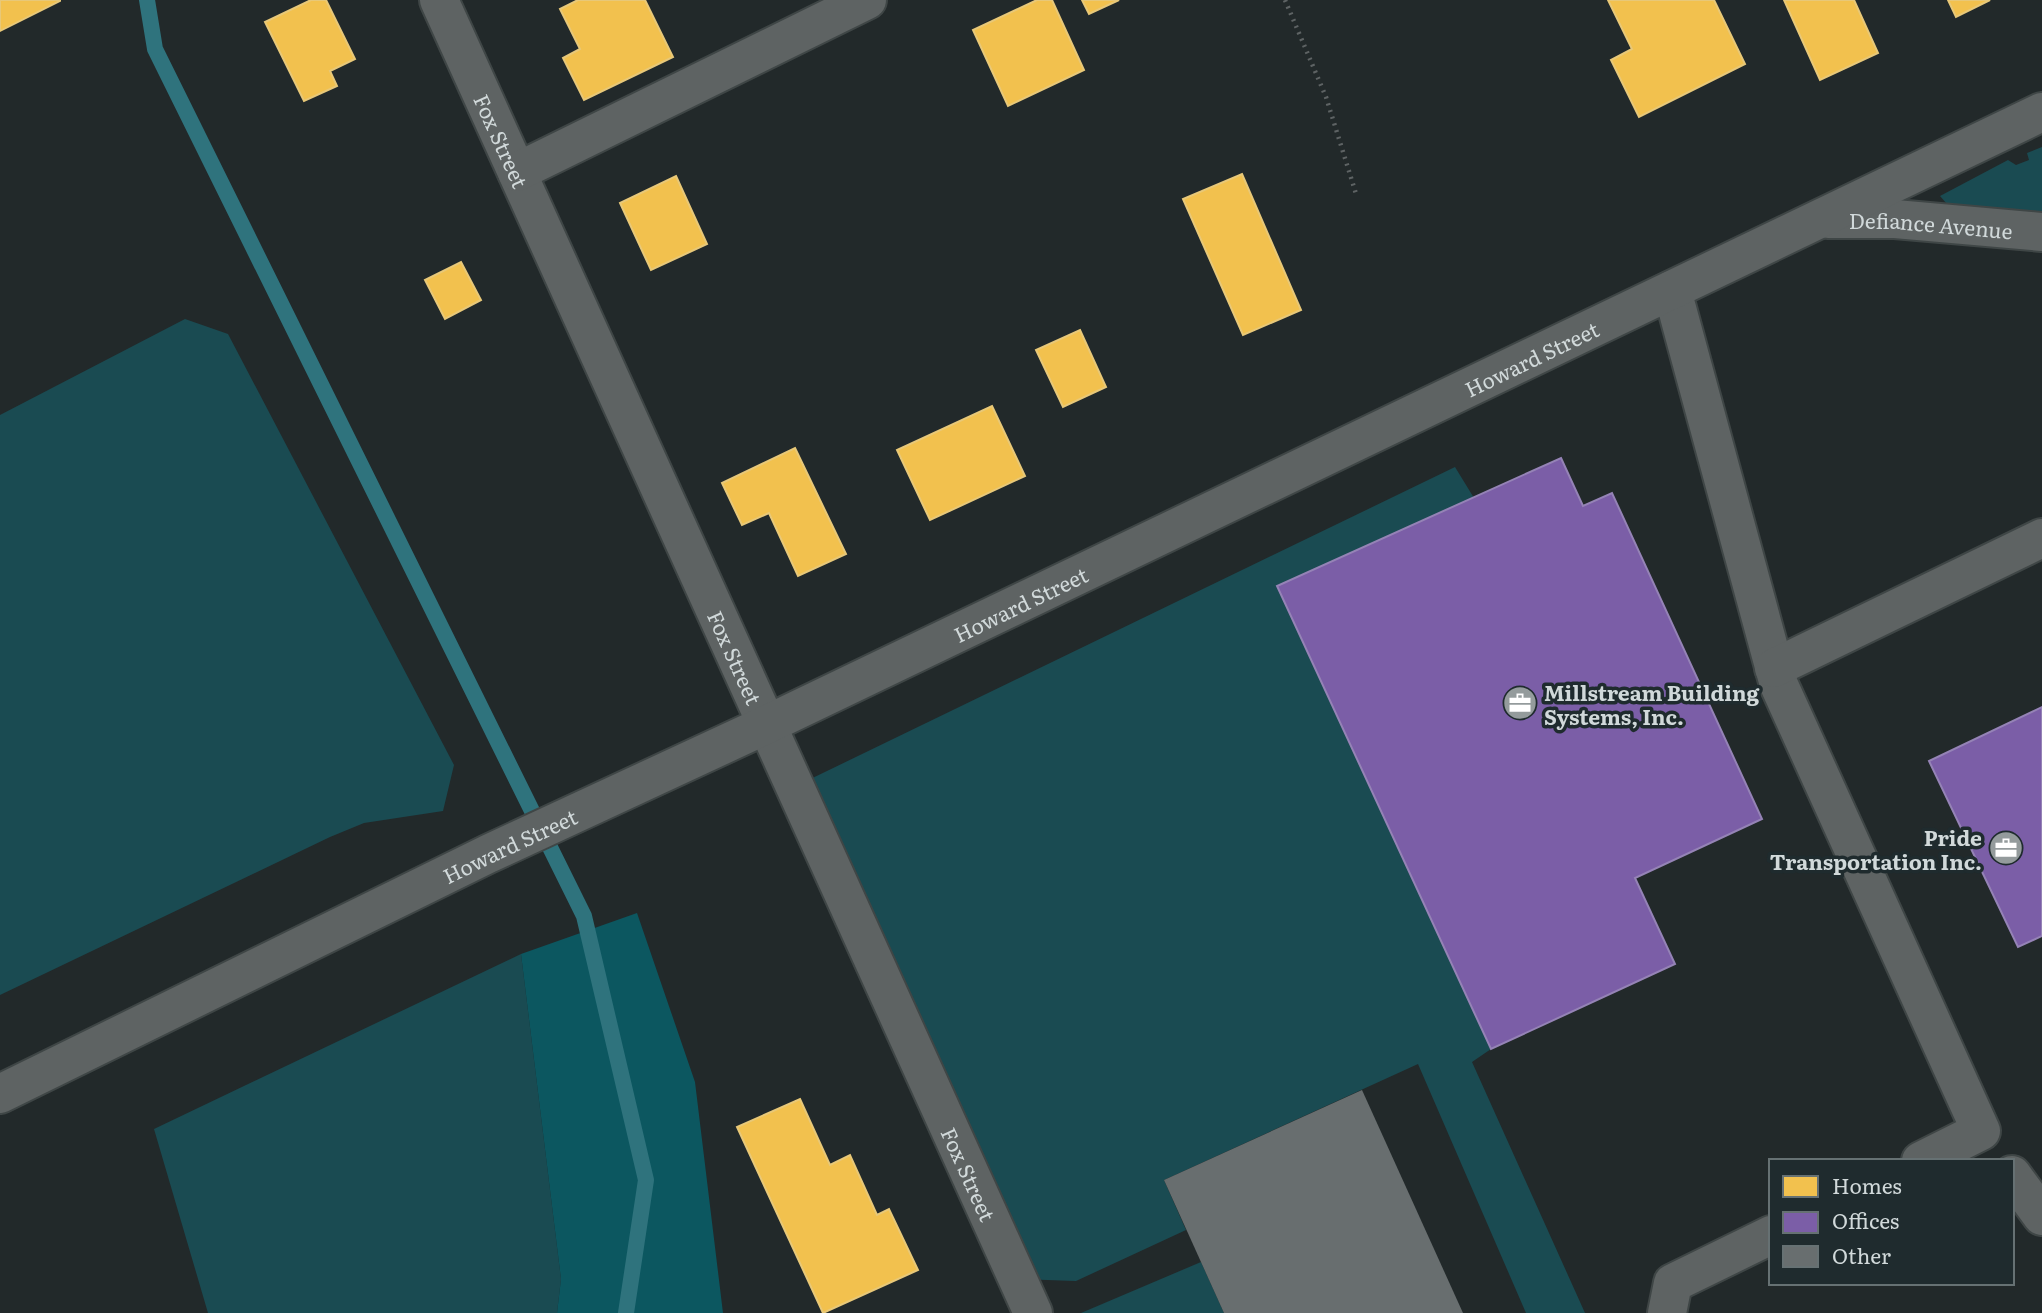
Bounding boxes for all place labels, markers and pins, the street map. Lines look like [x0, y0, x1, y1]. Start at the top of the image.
place label: Millstream Building Systems, Inc. [1544, 676, 1759, 731]
office icon: Millstream Building Systems, Inc. [1501, 684, 1539, 722]
place label: Pride Transportation Inc. [1770, 821, 1982, 876]
office icon: Pride Transportation Inc. [1987, 829, 2025, 867]

